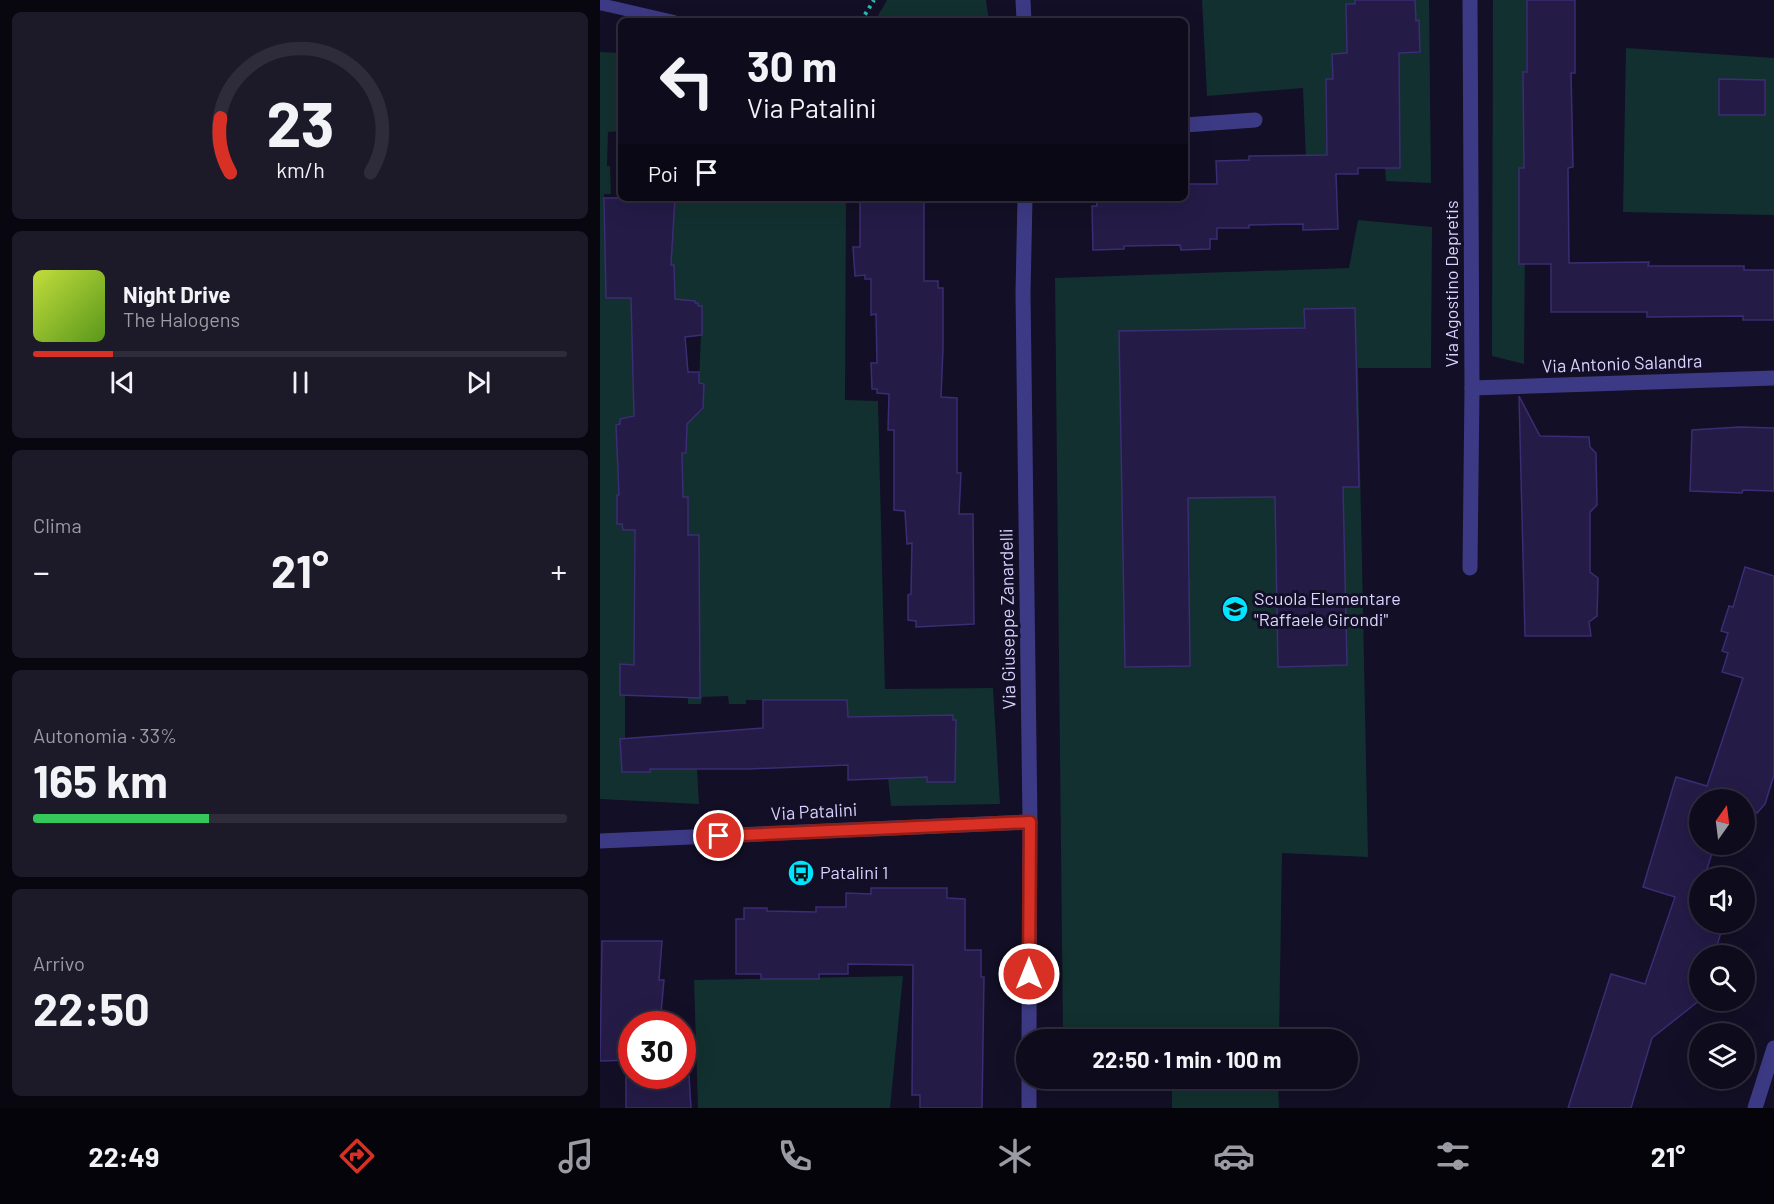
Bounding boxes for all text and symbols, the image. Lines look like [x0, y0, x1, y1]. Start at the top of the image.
text: 30 m [747, 40, 837, 90]
icon: left [648, 42, 726, 120]
text: 23 [266, 85, 334, 159]
text: Via Patalini [747, 91, 877, 123]
icon: arrive [690, 156, 723, 189]
text: km/h [276, 157, 324, 182]
text: Poi [648, 160, 678, 186]
street label: Via Agostino Depretis [1440, 200, 1462, 368]
text: Night Drive [123, 281, 231, 307]
text: The Halogens [123, 307, 240, 331]
street label: Via Antonio Salandra [1541, 349, 1703, 377]
icon: previous [106, 366, 139, 399]
icon: pause [284, 366, 317, 399]
icon: next [462, 366, 495, 399]
text: Clima [33, 513, 82, 537]
street label: Via Giuseppe Zanardelli [994, 528, 1020, 710]
text: 21° [271, 543, 329, 597]
text: − [33, 551, 50, 591]
text: + [551, 551, 567, 591]
place label: Scuola Elementare "Raffaele Girondi" [1254, 587, 1401, 630]
school or university icon: Scuola Elementare "Raffaele Girondi" [1220, 594, 1250, 624]
text: Autonomia · 33% [33, 723, 177, 747]
text: 165 km [33, 753, 168, 807]
north arrow [1689, 789, 1755, 855]
map controls [1689, 789, 1755, 1089]
street label: Via Patalini [770, 798, 858, 824]
pin [693, 810, 744, 861]
icon: arrive [702, 819, 735, 852]
bus stop icon: Patalini 1 [786, 858, 816, 888]
place label: Patalini 1 [820, 861, 888, 883]
button: sound [1689, 867, 1755, 933]
position arrow [997, 942, 1061, 1006]
button: search [1689, 945, 1755, 1011]
text: Arrivo [33, 951, 85, 975]
text: 22:50 [33, 981, 150, 1035]
speed limit sign: 30 [618, 1011, 696, 1089]
button: layers [1689, 1023, 1755, 1089]
text: 22:50 · 1 min · 100 m [1093, 1046, 1281, 1072]
icon: directions [336, 1135, 378, 1177]
icon: music [555, 1135, 597, 1177]
icon: phone [774, 1135, 816, 1177]
icon: climate [994, 1135, 1036, 1177]
icon: car [1213, 1135, 1255, 1177]
icon: filters [1432, 1135, 1474, 1177]
text: 22:49 [89, 1140, 159, 1172]
text: 21° [1651, 1140, 1685, 1172]

